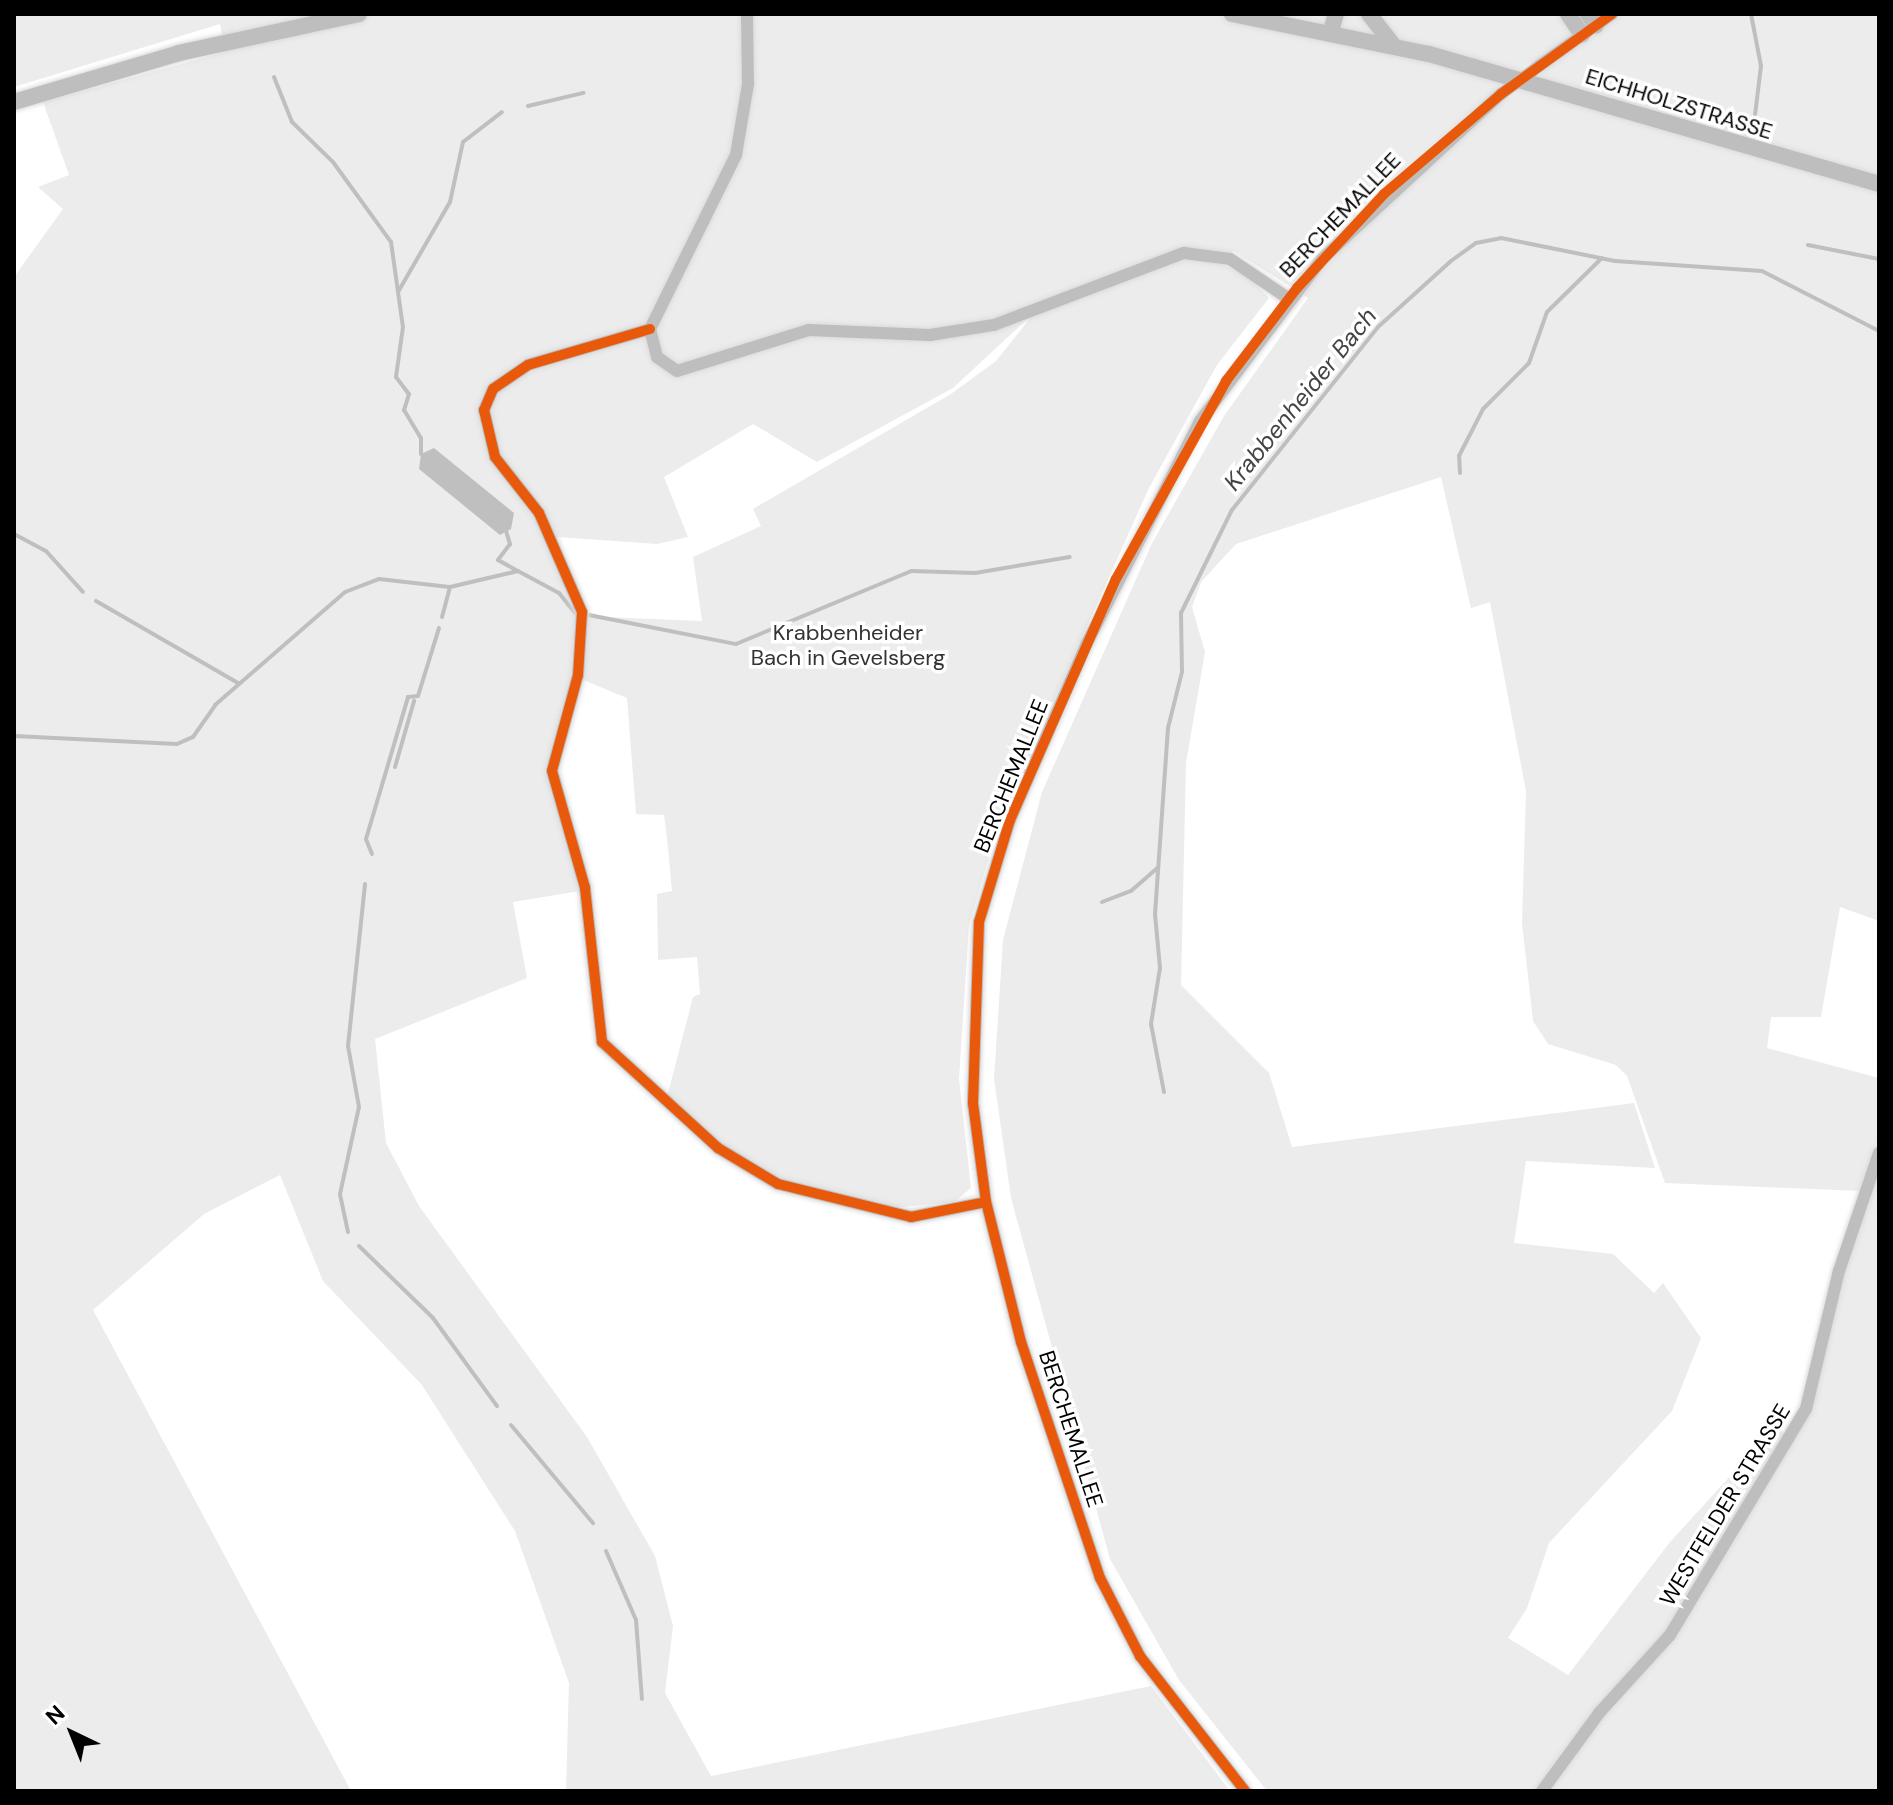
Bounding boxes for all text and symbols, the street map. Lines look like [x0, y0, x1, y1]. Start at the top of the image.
street label: EICHHOLZSTRASSE [1582, 63, 1776, 145]
street label: BERCHEMALLEE [1274, 147, 1406, 283]
water label: Krabbenheider Bach [1218, 302, 1382, 496]
park label: Krabbenheider Bach in Gevelsberg [751, 619, 945, 670]
street label: BERCHEMALLEE [968, 695, 1054, 857]
street label: BERCHEMALLEE [1033, 1347, 1109, 1511]
street label: WESTFELDER STRASSE [1654, 1399, 1796, 1611]
north arrow [32, 1693, 112, 1773]
text: N [40, 1699, 71, 1731]

